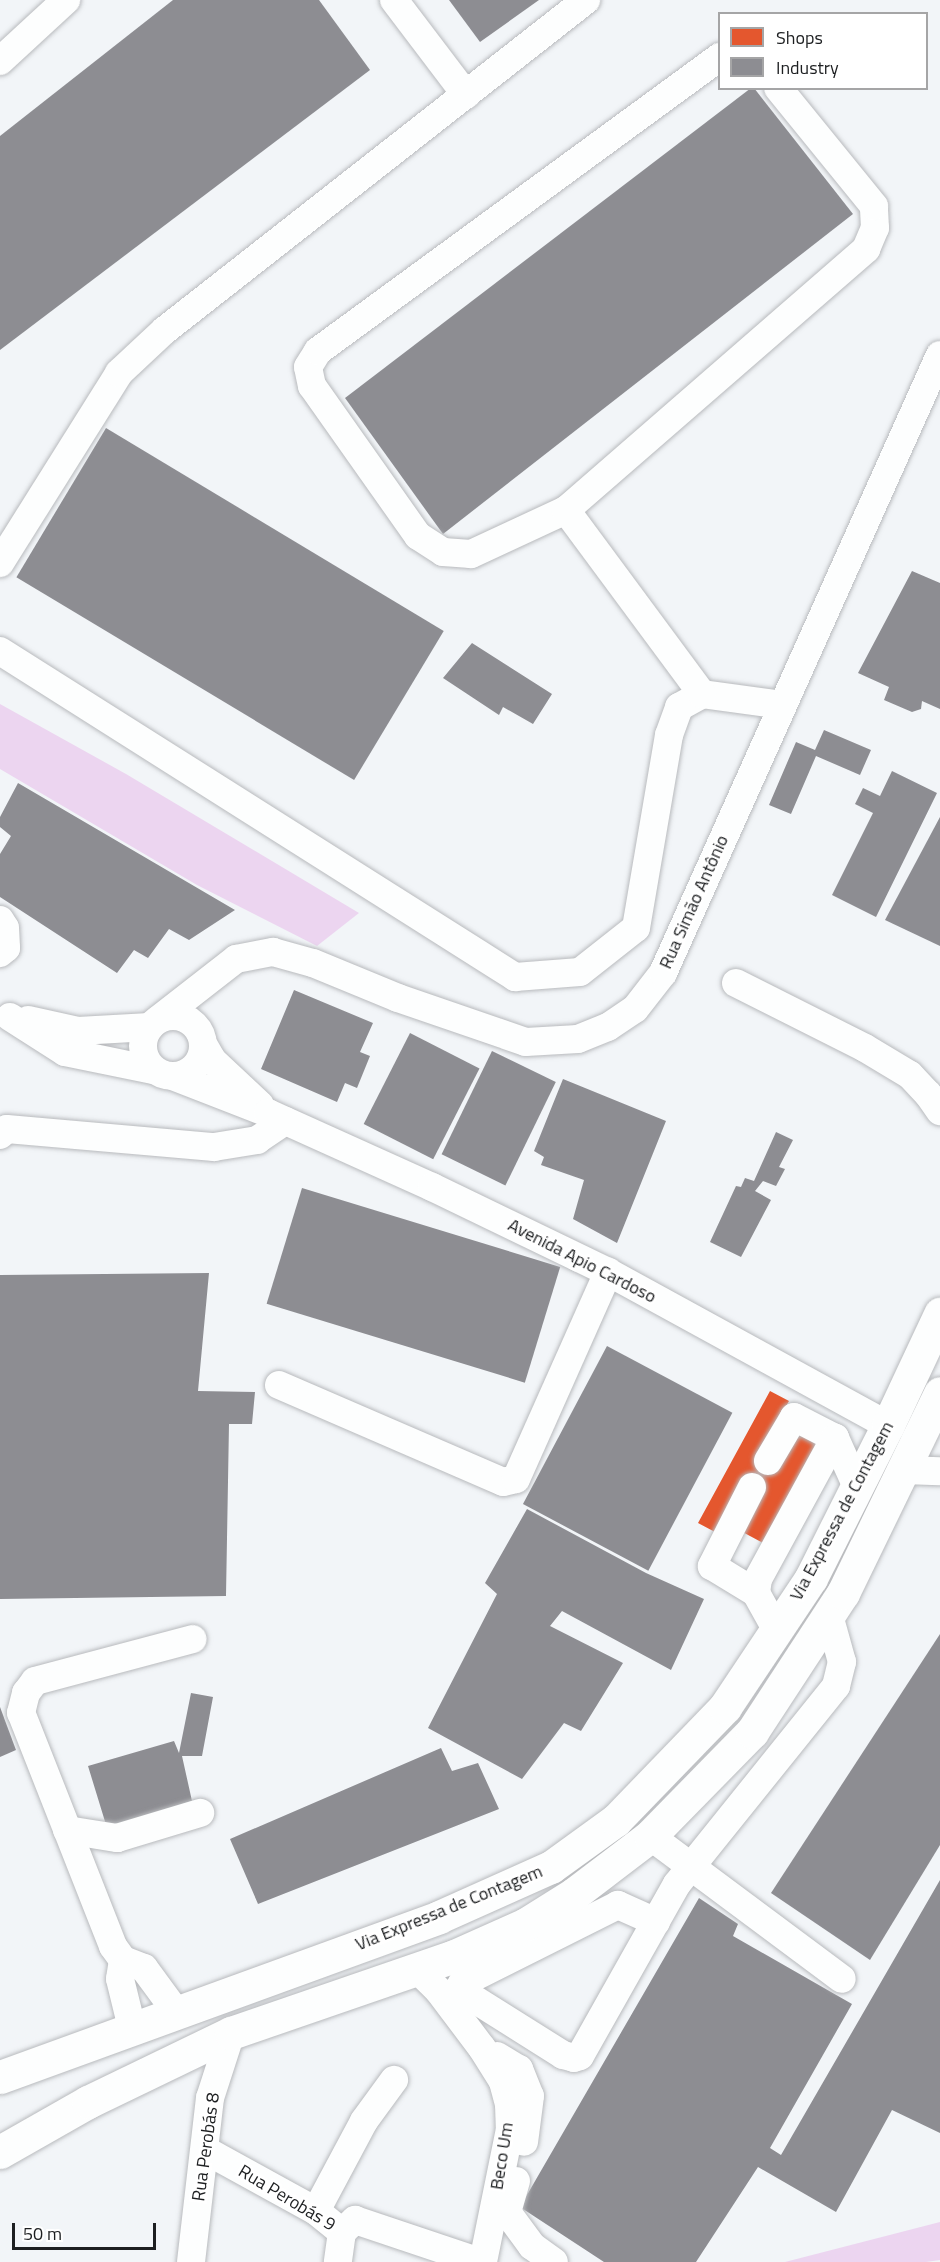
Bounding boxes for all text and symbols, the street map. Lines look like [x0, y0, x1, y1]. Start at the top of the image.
legend [718, 12, 928, 90]
text: Shops [776, 24, 823, 51]
text: Industry [776, 54, 839, 81]
street label: Rua Simão Antônio [655, 832, 733, 972]
street label: Avenida Apio Cardoso [504, 1214, 660, 1308]
street label: Via Expressa de Contagem [786, 1418, 898, 1604]
street label: Via Expressa de Contagem [352, 1861, 546, 1955]
street label: Rua Perobás 8 [188, 2091, 224, 2203]
street label: Beco Um [486, 2121, 518, 2191]
street label: Rua Perobás 9 [234, 2160, 340, 2236]
scale bar [15, 2211, 159, 2249]
text: 50 m [23, 2220, 62, 2247]

